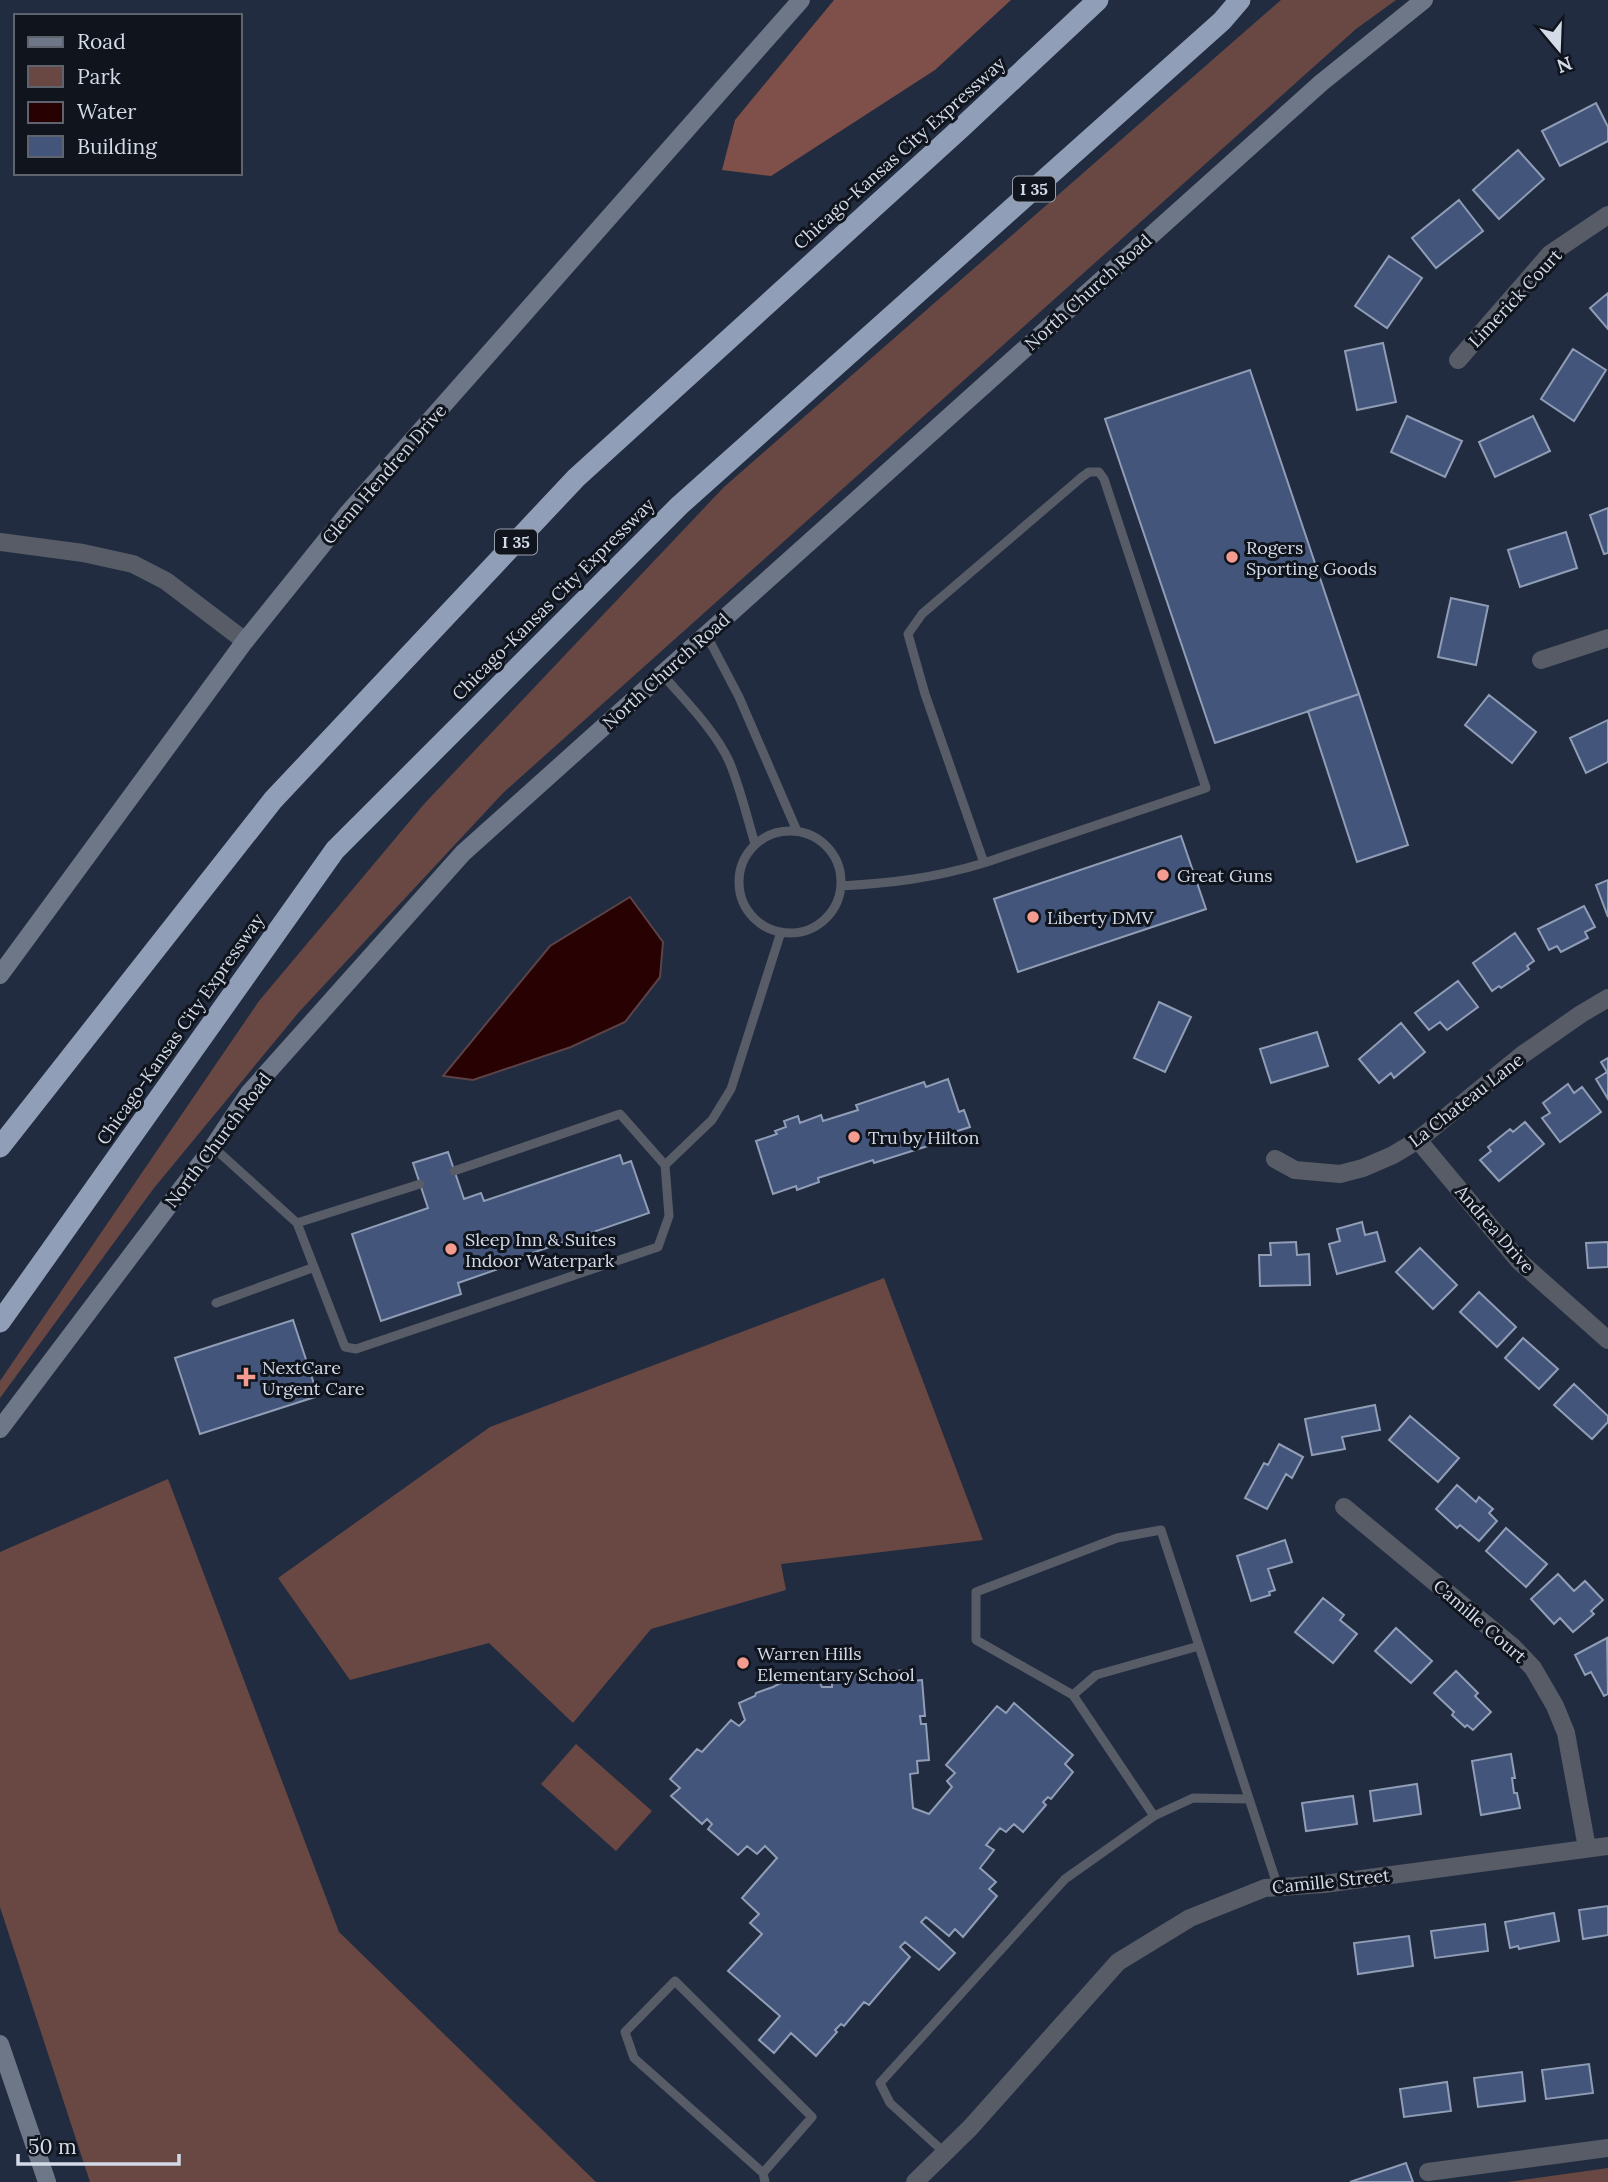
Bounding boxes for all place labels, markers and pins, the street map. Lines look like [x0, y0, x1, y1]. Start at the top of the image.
place label: Rogers Sporting Goods [1246, 536, 1377, 580]
marker: Rogers Sporting Goods [1224, 549, 1240, 565]
place label: Great Guns [1177, 864, 1273, 887]
marker: Great Guns [1155, 867, 1171, 883]
place label: Liberty DMV [1047, 906, 1155, 929]
marker: Liberty DMV [1025, 909, 1041, 925]
place label: Tru by Hilton [868, 1126, 979, 1149]
marker: Tru by Hilton [846, 1129, 862, 1145]
place label: Sleep Inn & Suites Indoor Waterpark [465, 1228, 616, 1272]
marker: Sleep Inn & Suites Indoor Waterpark [443, 1241, 459, 1257]
place label: NextCare Urgent Care [262, 1356, 365, 1400]
marker: NextCare Urgent Care [236, 1367, 256, 1387]
place label: Warren Hills Elementary School [757, 1642, 915, 1686]
marker: Warren Hills Elementary School [735, 1655, 751, 1671]

